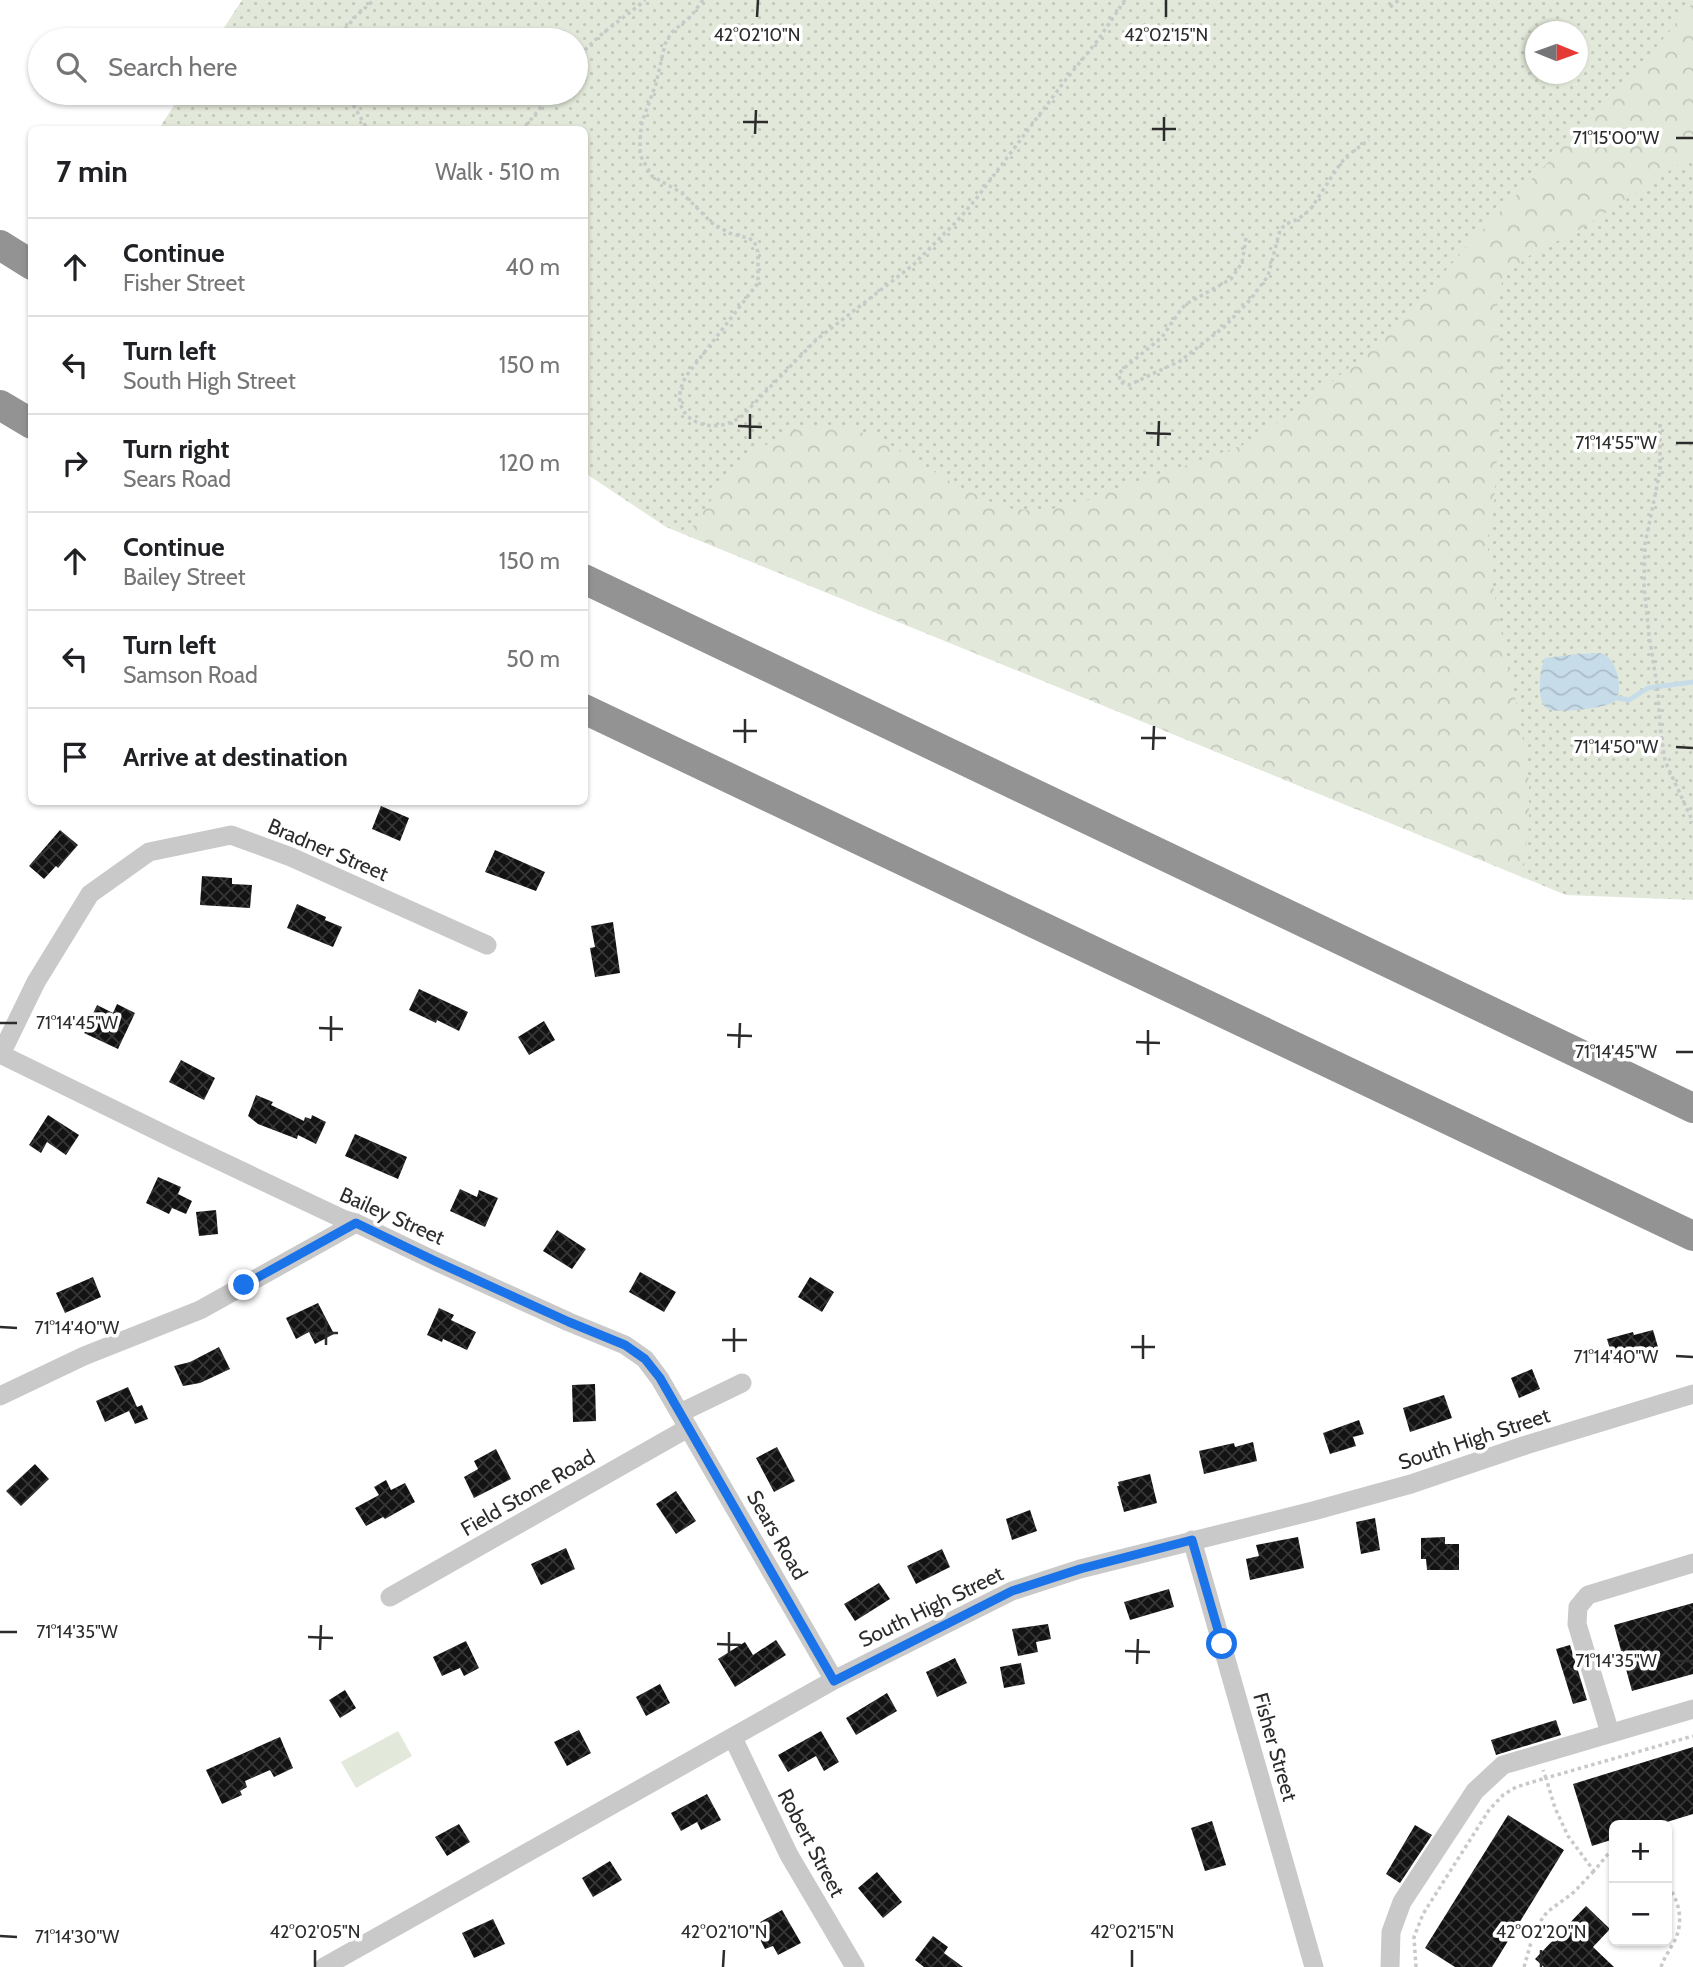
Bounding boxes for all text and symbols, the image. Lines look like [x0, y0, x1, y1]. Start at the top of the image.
north arrow [1525, 21, 1588, 84]
text: 42°02'10"N [713, 24, 801, 46]
text: 42°02'15"N [1124, 24, 1208, 46]
search box [28, 28, 588, 105]
icon: search [52, 48, 90, 86]
text: Search here [108, 51, 237, 83]
text: 71°15'00"W [1573, 127, 1659, 149]
text: 7 min [56, 153, 128, 190]
text: Walk · 510 m [435, 158, 560, 186]
text: Continue [123, 237, 225, 269]
icon: ahead [56, 248, 94, 286]
text: 40 m [505, 253, 560, 281]
text: Fisher Street [123, 269, 245, 297]
text: Turn left [123, 335, 216, 367]
icon: left [56, 346, 94, 384]
text: 150 m [499, 351, 560, 379]
text: South High Street [123, 367, 296, 395]
text: 71°14'55"W [1575, 432, 1657, 454]
text: Turn right [123, 433, 229, 465]
icon: right [56, 444, 94, 482]
text: 120 m [499, 449, 560, 477]
text: Sears Road [123, 465, 231, 493]
text: Continue [123, 531, 225, 563]
icon: ahead [56, 542, 94, 580]
text: 150 m [499, 547, 560, 575]
text: Bailey Street [123, 563, 246, 591]
text: Turn left [123, 629, 216, 661]
icon: left [56, 640, 94, 678]
text: 50 m [506, 645, 560, 673]
text: Samson Road [123, 661, 258, 689]
text: 71°14'50"W [1574, 736, 1658, 758]
icon: arrive [56, 738, 94, 776]
text: Arrive at destination [123, 741, 348, 773]
street label: Bradner Street [264, 813, 392, 886]
text: 71°14'45"W [36, 1012, 118, 1034]
text: 71°14'45"W [1575, 1041, 1657, 1063]
street label: Bailey Street [336, 1181, 448, 1250]
route end [228, 1269, 259, 1300]
text: 71°14'40"W [35, 1317, 119, 1339]
text: 71°14'40"W [1574, 1346, 1658, 1368]
street label: South High Street [1395, 1402, 1553, 1475]
street label: Field Stone Road [456, 1444, 599, 1541]
street label: Sears Road [742, 1486, 813, 1584]
street label: South High Street [854, 1561, 1007, 1652]
text: 71°14'35"W [36, 1621, 118, 1643]
route start [1206, 1628, 1237, 1659]
text: 71°14'35"W [1575, 1650, 1657, 1672]
street label: Fisher Street [1248, 1690, 1303, 1804]
street label: Robert Street [773, 1785, 850, 1901]
map controls [1609, 1820, 1672, 1946]
button: + [1609, 1820, 1672, 1883]
button: − [1609, 1883, 1672, 1946]
text: 42°02'05"N [270, 1921, 360, 1943]
text: 42°02'10"N [680, 1921, 768, 1943]
text: 42°02'15"N [1090, 1921, 1174, 1943]
text: 42°02'20"N [1496, 1921, 1586, 1943]
text: 71°14'30"W [35, 1926, 119, 1948]

